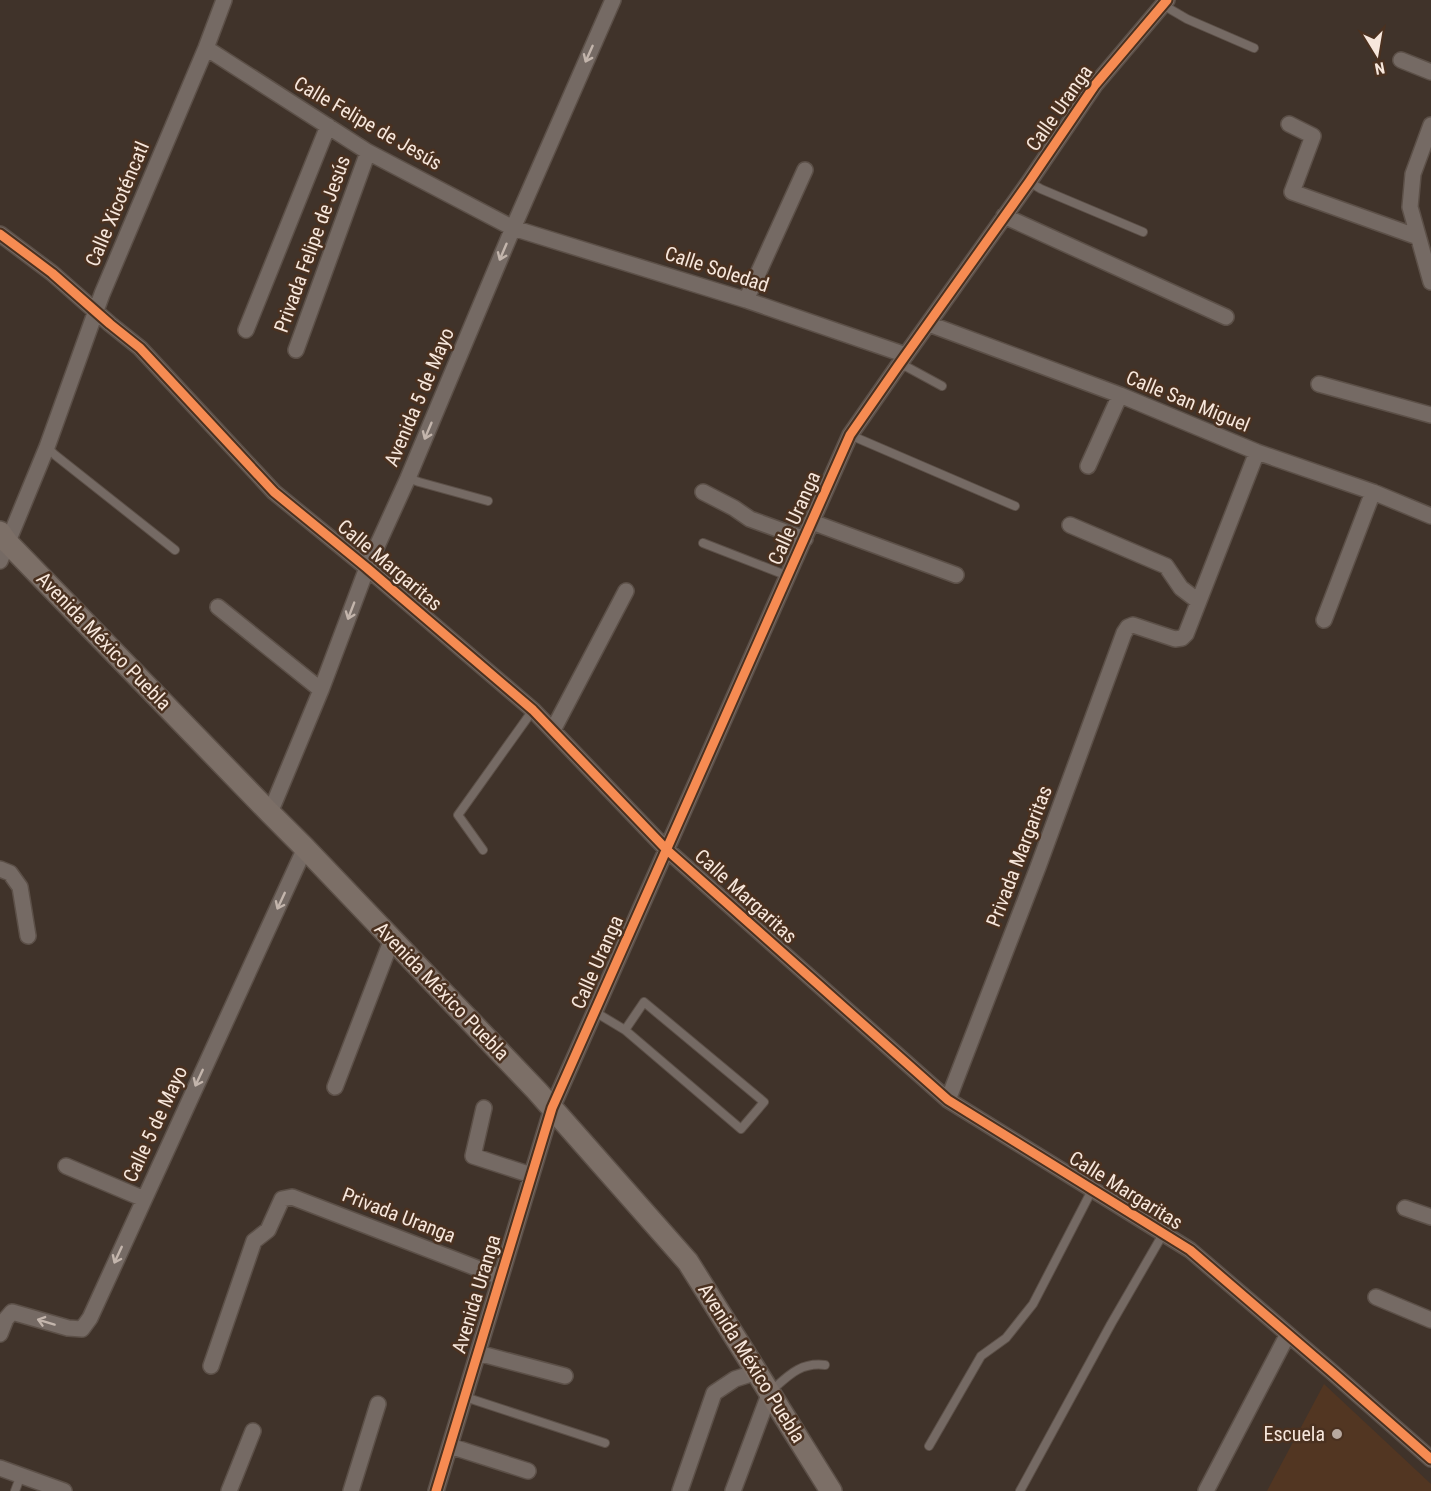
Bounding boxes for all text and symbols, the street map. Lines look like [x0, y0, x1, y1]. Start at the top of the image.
north arrow [1347, 24, 1407, 84]
one-way arrow [583, 44, 594, 62]
text: N [1373, 58, 1386, 78]
street label: Calle Uranga [1021, 60, 1097, 156]
street label: Calle Felipe de Jesús [290, 71, 446, 175]
street label: Calle Xicoténcatl [80, 138, 154, 270]
street label: Privada Felipe de Jesús [269, 152, 355, 336]
street label: Calle Soledad [662, 241, 772, 297]
one-way arrow [497, 242, 508, 260]
street label: Avenida 5 de Mayo [379, 324, 459, 470]
street label: Calle San Miguel [1123, 365, 1253, 437]
one-way arrow [422, 422, 433, 440]
street label: Calle Uranga [763, 468, 825, 568]
street label: Calle Margaritas [333, 514, 447, 616]
street label: Avenida México Puebla [32, 567, 176, 715]
one-way arrow [345, 601, 356, 620]
street label: Privada Margaritas [981, 782, 1057, 930]
street label: Calle Margaritas [690, 844, 802, 948]
one-way arrow [274, 891, 286, 909]
street label: Calle Uranga [566, 912, 628, 1012]
street label: Avenida México Puebla [370, 917, 514, 1065]
street label: Calle 5 de Mayo [118, 1062, 192, 1186]
one-way arrow [193, 1069, 205, 1087]
street label: Calle Margaritas [1065, 1146, 1187, 1234]
street label: Privada Uranga [339, 1182, 459, 1248]
street label: Avenida Uranga [447, 1232, 505, 1356]
one-way arrow [112, 1246, 124, 1264]
street label: Avenida México Puebla [693, 1279, 811, 1447]
one-way arrow [37, 1316, 56, 1327]
place label: Escuela [1263, 1422, 1325, 1446]
marker: Escuela [1330, 1427, 1344, 1441]

